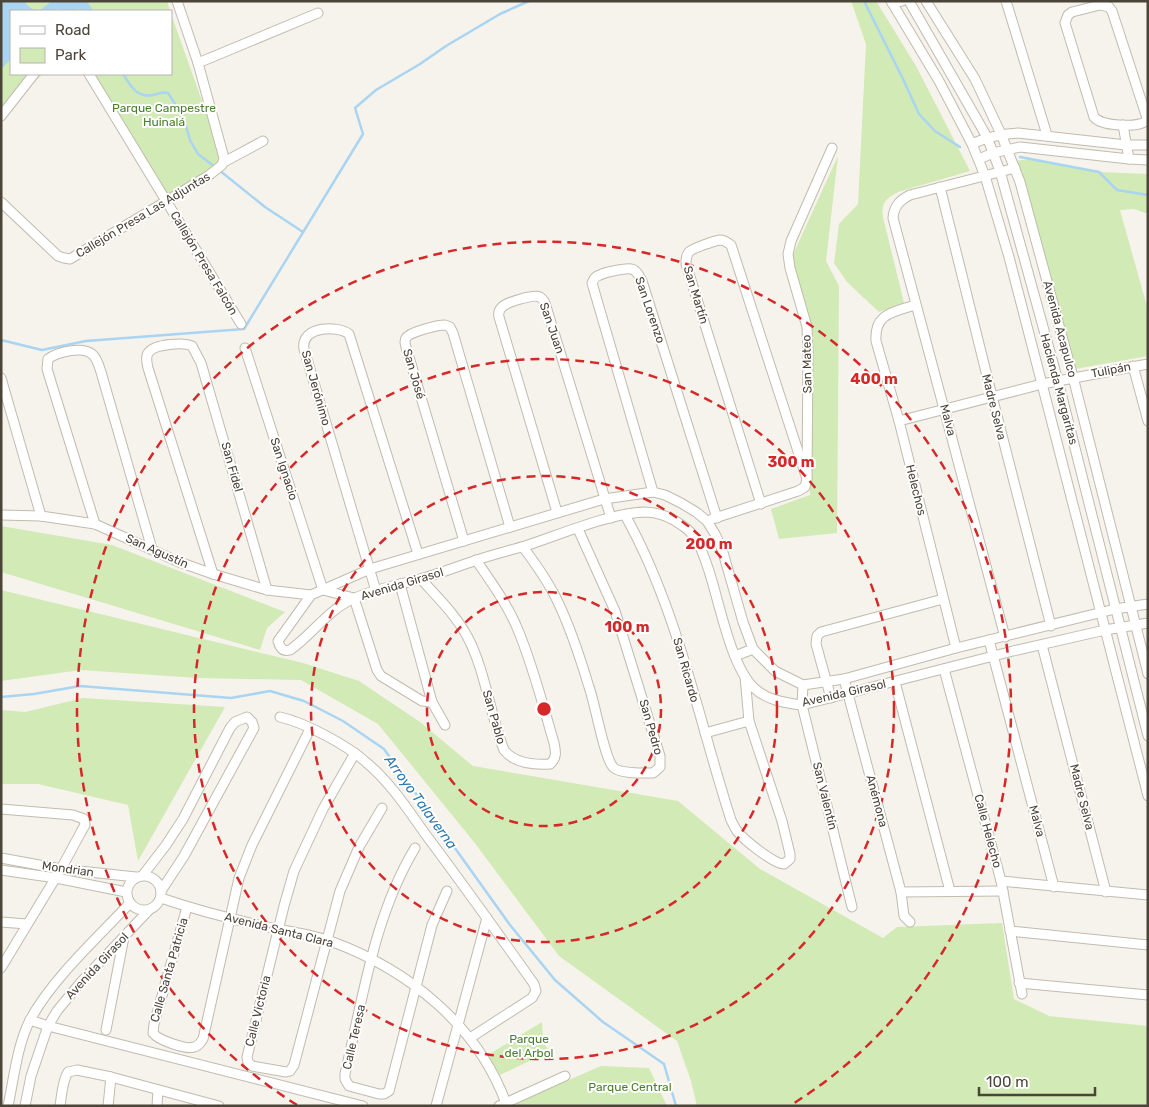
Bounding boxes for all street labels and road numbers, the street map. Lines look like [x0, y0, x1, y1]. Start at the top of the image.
street label: Callejón Presa Las Adjuntas [73, 169, 213, 261]
street label: Callejón Presa Falcón [167, 208, 241, 318]
street label: San Martín [681, 264, 711, 326]
street label: San Lorenzo [632, 275, 668, 345]
street label: Avenida Acapulco [1040, 279, 1080, 379]
street label: San Juan [537, 301, 567, 355]
street label: Hacienda Margaritas [1037, 332, 1081, 446]
street label: San Mateo [799, 334, 815, 393]
street label: San José [400, 347, 428, 401]
street label: San Jerónimo [299, 349, 333, 427]
street label: Tulipán [1090, 359, 1132, 381]
street label: Madre Selva [979, 373, 1009, 441]
street label: Malva [937, 403, 959, 437]
street label: San Ignacio [267, 436, 301, 502]
street label: San Fidel [218, 441, 246, 494]
street label: Helechos [903, 463, 929, 517]
street label: San Agustín [123, 531, 191, 571]
street label: Avenida Girasol [359, 565, 445, 603]
street label: San Ricardo [670, 636, 702, 704]
street label: Avenida Girasol [801, 677, 887, 709]
street label: San Pablo [480, 688, 508, 746]
street label: San Pedro [636, 698, 666, 756]
street label: San Valentín [810, 761, 840, 831]
street label: Madre Selva [1067, 763, 1097, 831]
street label: Anémona [863, 773, 891, 829]
street label: Calle Helecho [971, 793, 1005, 870]
street label: Malva [1026, 804, 1048, 838]
street label: Mondrian [41, 858, 95, 880]
street label: Avenida Santa Clara [223, 910, 335, 950]
street label: Calle Santa Patricia [147, 916, 191, 1024]
street label: Avenida Girasol [63, 930, 131, 1002]
street label: Calle Victoria [242, 974, 274, 1048]
street label: Calle Teresa [340, 1003, 368, 1071]

